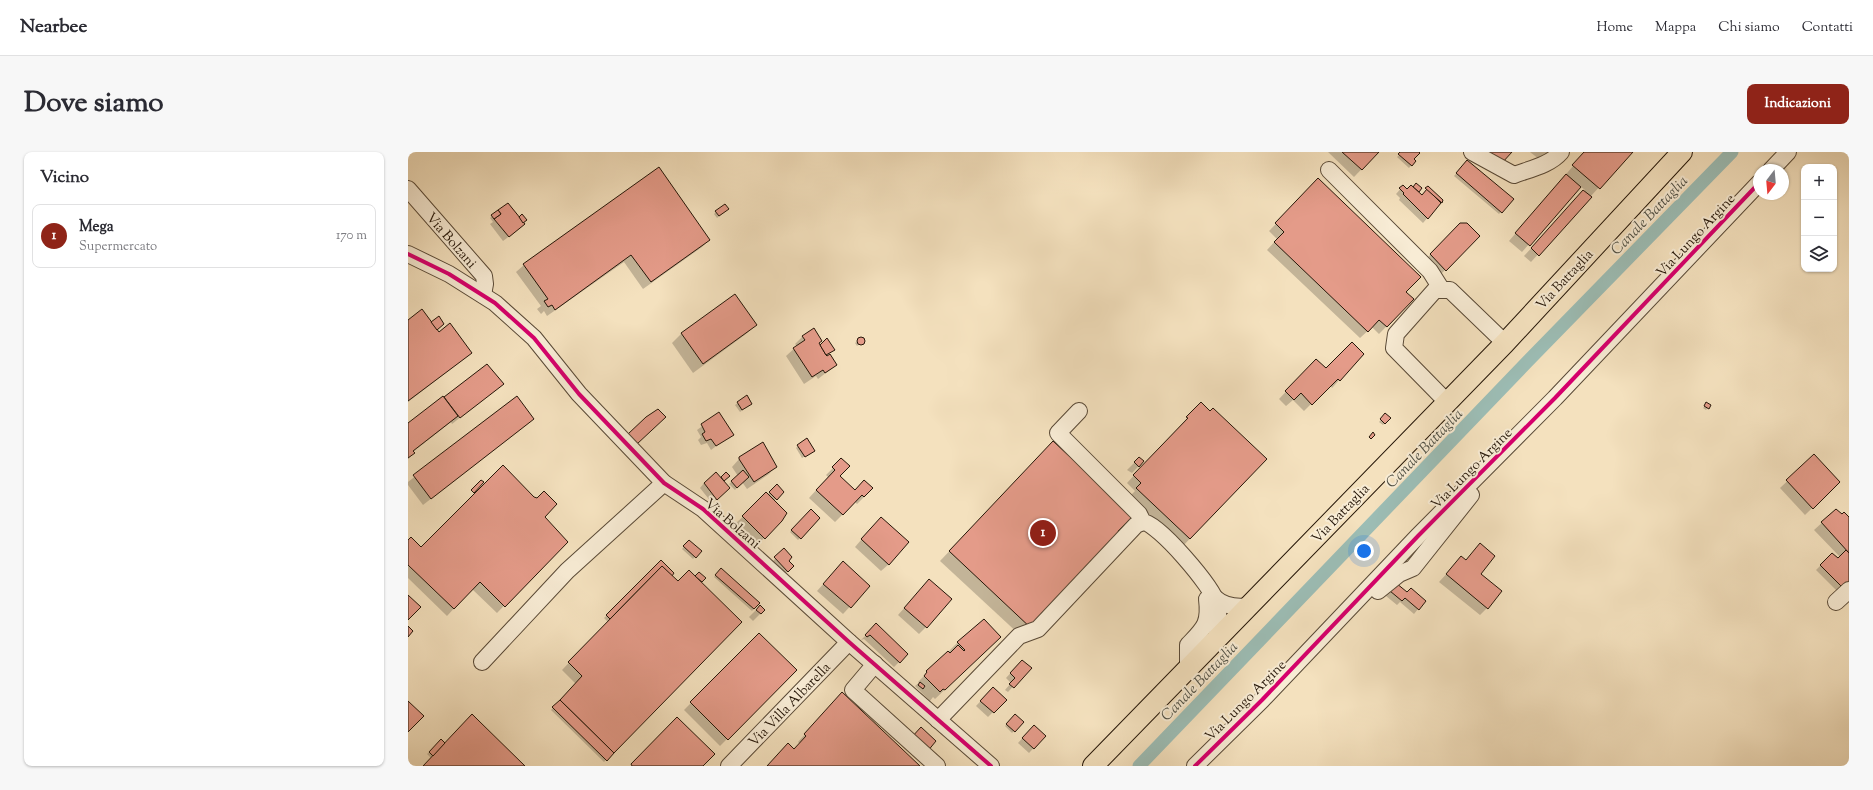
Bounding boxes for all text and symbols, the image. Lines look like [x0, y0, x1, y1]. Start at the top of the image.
text: Nearbee [20, 14, 87, 41]
text: Home [1596, 18, 1633, 38]
text: Mappa [1655, 18, 1696, 38]
text: Chi siamo [1718, 18, 1780, 38]
text: Contatti [1802, 18, 1853, 38]
text: Dove siamo [24, 84, 164, 124]
button: Indicazioni [1747, 84, 1849, 124]
north arrow [1753, 164, 1789, 200]
map controls [1801, 164, 1837, 272]
button: + [1801, 164, 1837, 200]
text: Vicino [40, 166, 89, 190]
water label: Canale Battaglia [1607, 172, 1694, 260]
street label: Via Lungo Argine [1652, 190, 1741, 283]
button: − [1801, 200, 1837, 236]
street label: Via Bolzani [421, 209, 480, 274]
text: Mega [79, 217, 114, 238]
text: 1 [52, 227, 56, 245]
text: 170 m [336, 227, 367, 245]
button: layers [1801, 236, 1837, 272]
text: Supermercato [79, 238, 157, 256]
street label: Via Battaglia [1532, 245, 1599, 315]
water label: Canale Battaglia [1382, 405, 1469, 493]
street label: Via Lungo Argine [1427, 424, 1518, 515]
street label: Via Battaglia [1308, 480, 1375, 549]
street label: Via Bolzani [699, 495, 764, 554]
pin: 1 [1030, 518, 1056, 548]
your location [1354, 541, 1374, 561]
water label: Canale Battaglia [1157, 638, 1244, 726]
street label: Via Lungo Argine [1201, 656, 1292, 747]
street label: Via Villa Albarella [745, 658, 837, 752]

